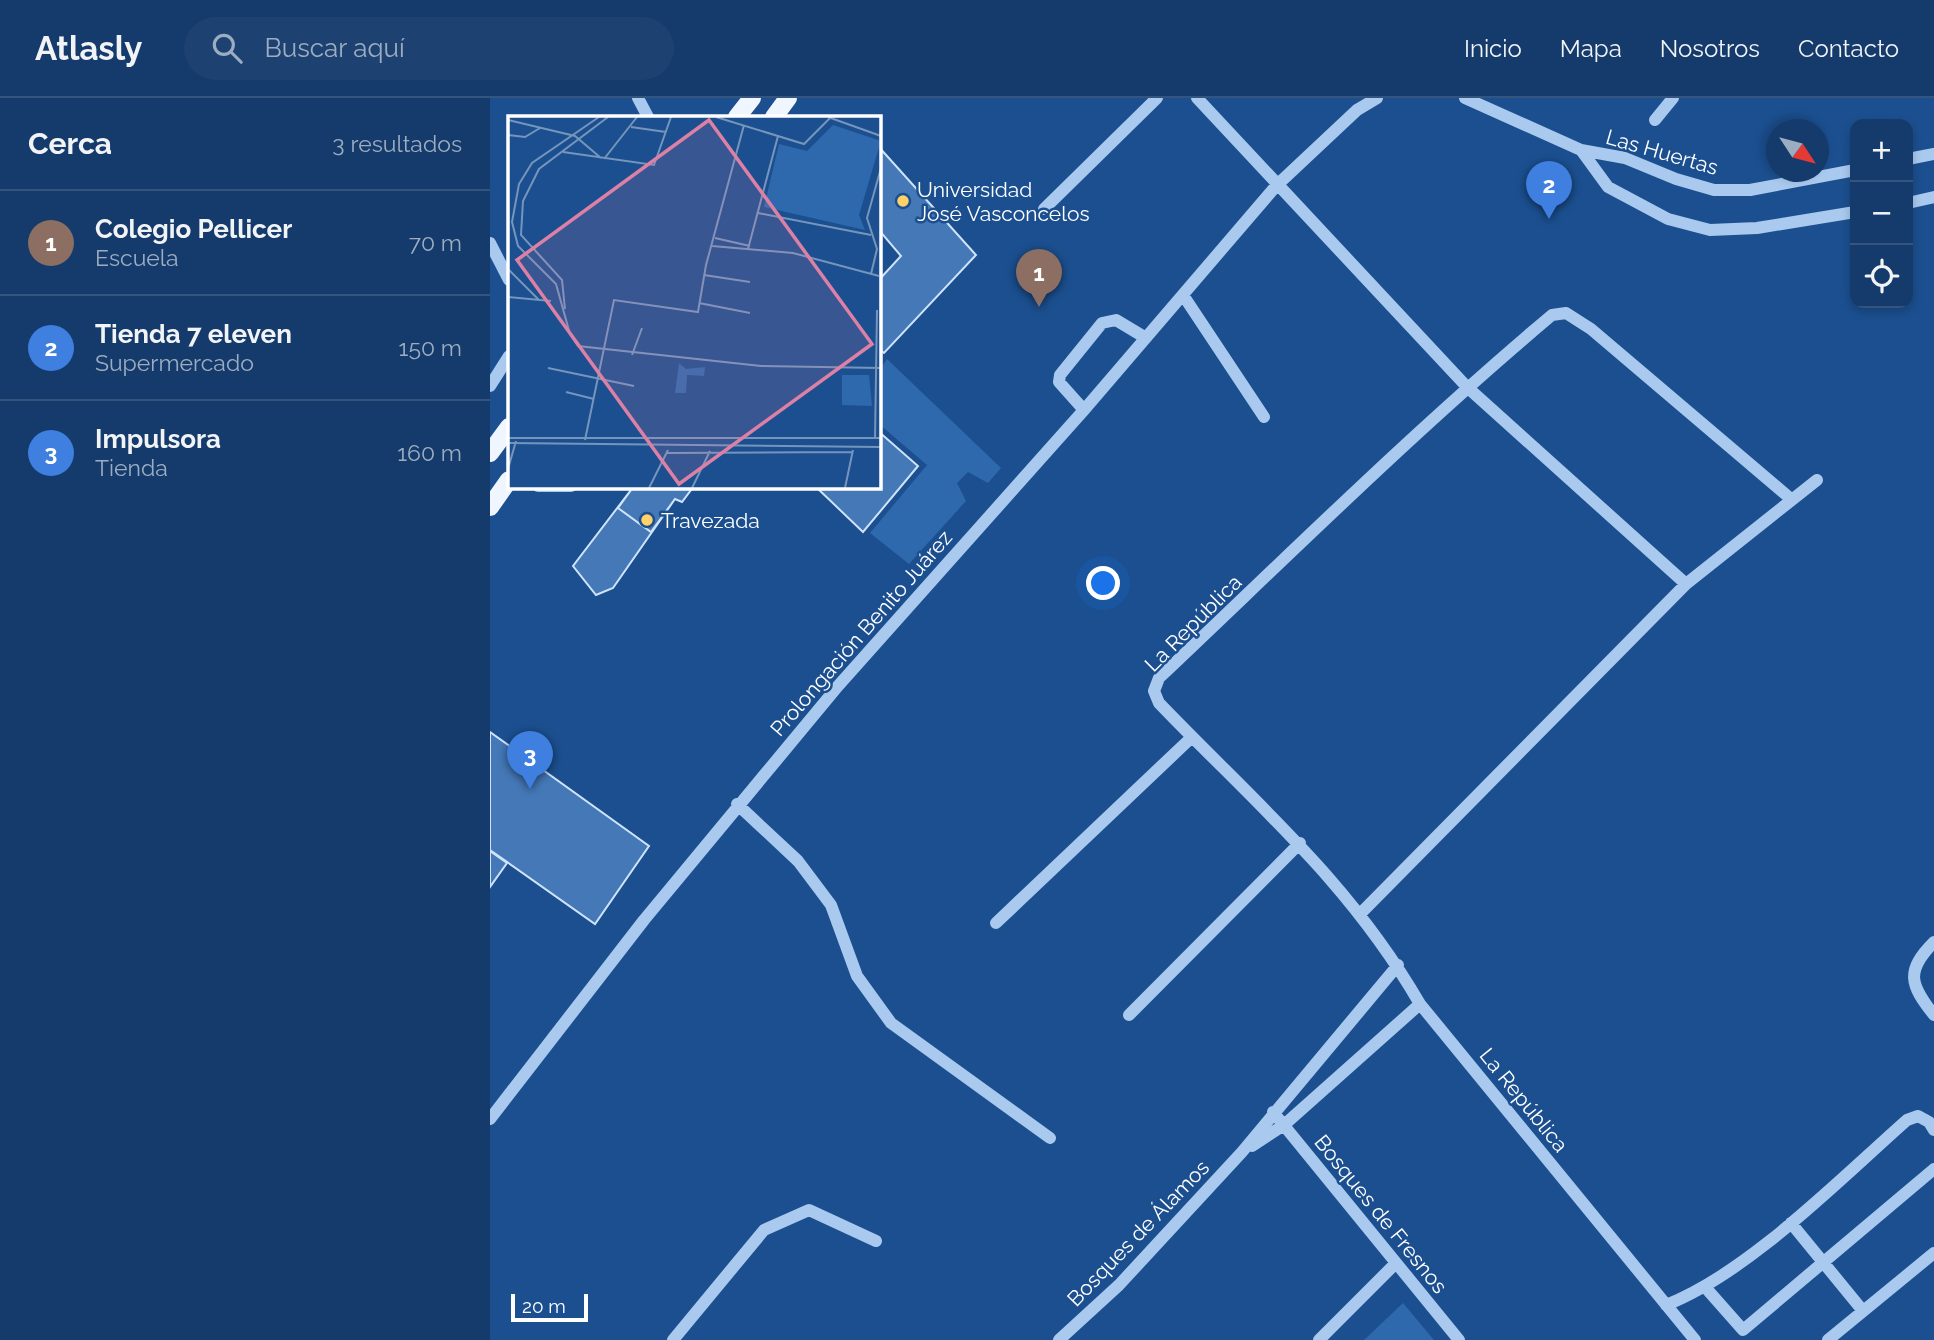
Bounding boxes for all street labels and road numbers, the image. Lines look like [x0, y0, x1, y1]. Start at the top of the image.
street label: Las Huertas [1603, 124, 1721, 180]
street label: Prolongación Benito Juárez [765, 525, 957, 741]
street label: La República [1139, 569, 1247, 677]
street label: La República [1475, 1043, 1573, 1157]
street label: Bosques de Fresnos [1309, 1130, 1453, 1298]
street label: Bosques de Álamos [1062, 1155, 1214, 1311]

